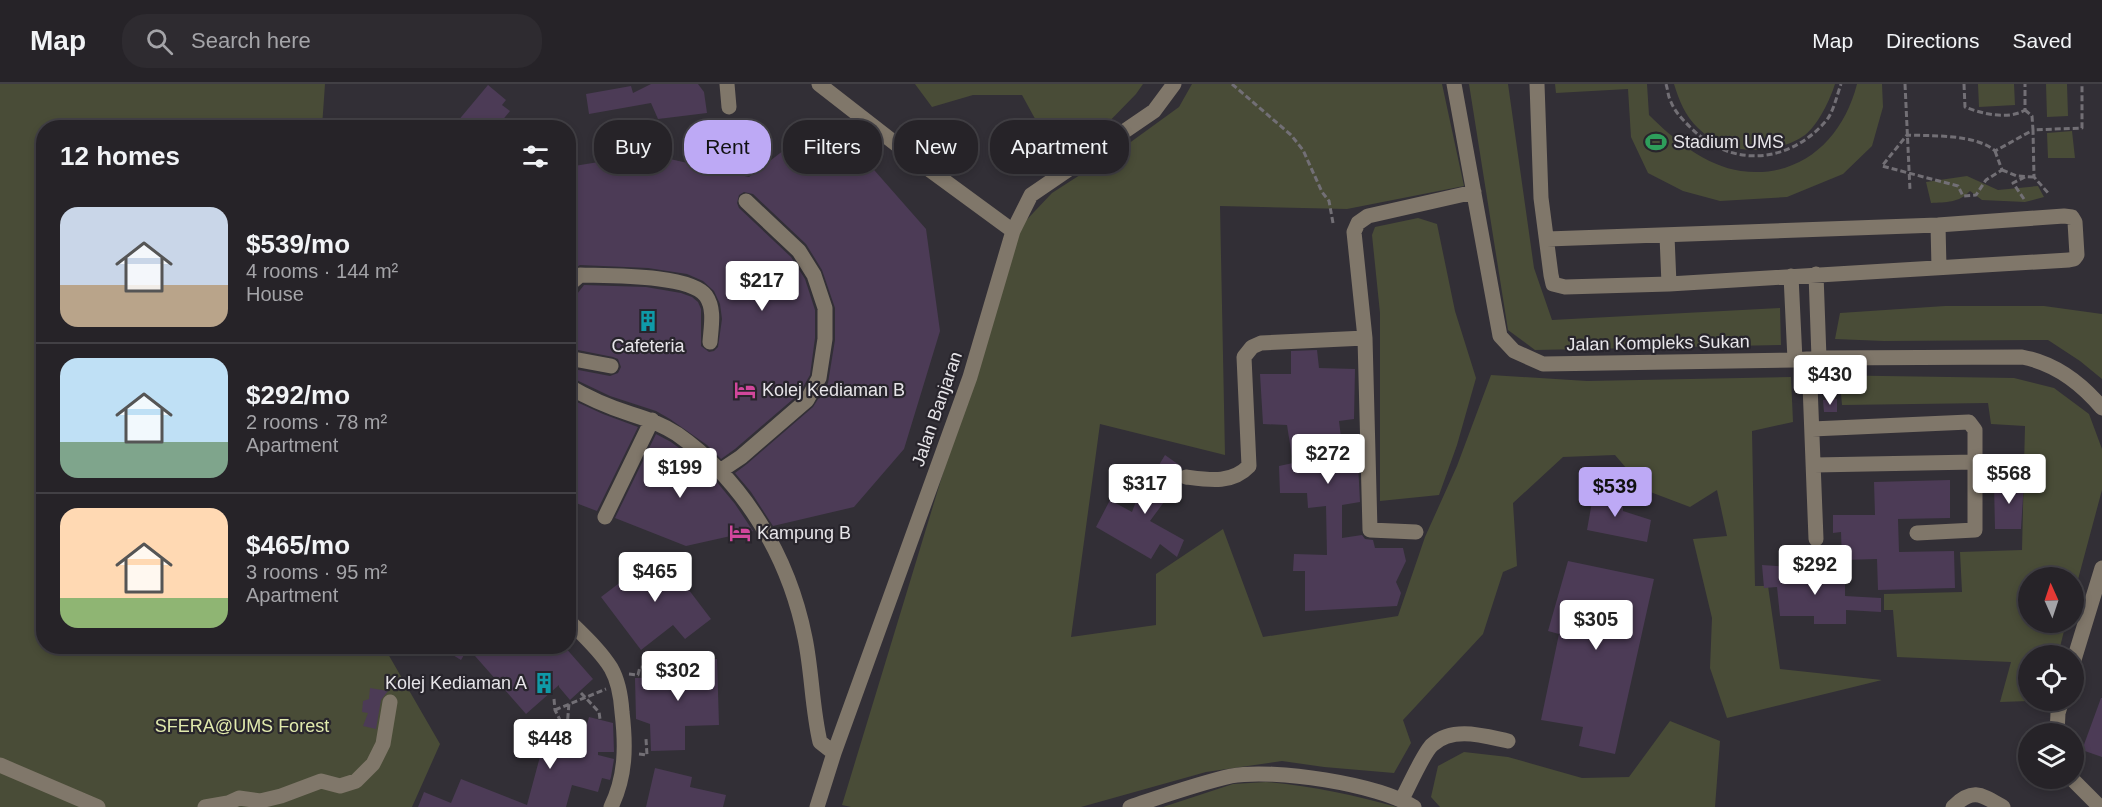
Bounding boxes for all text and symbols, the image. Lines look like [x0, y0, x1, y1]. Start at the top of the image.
search box [122, 14, 542, 68]
text: Map [30, 25, 86, 56]
icon: search [143, 25, 176, 58]
text: Search here [191, 28, 311, 53]
text: Map [1812, 29, 1853, 52]
text: Directions [1886, 29, 1979, 52]
text: Saved [2012, 29, 2072, 52]
chip: Buy [594, 120, 672, 174]
chip: Rent [684, 120, 771, 174]
chip: Filters [783, 120, 882, 174]
chip: New [894, 120, 978, 174]
chip: Apartment [990, 120, 1129, 174]
sports icon: Stadium UMS [1644, 130, 1668, 154]
place label: Stadium UMS [1673, 132, 1784, 152]
icon: filters [519, 140, 552, 173]
text: 12 homes [60, 141, 180, 171]
text: $539/mo [246, 229, 350, 259]
icon: home [108, 231, 180, 303]
text: 4 rooms · 144 m² [246, 260, 398, 282]
pin: $217 [726, 261, 798, 312]
text: $217 [740, 269, 784, 291]
text: House [246, 283, 304, 305]
building icon: Cafeteria [636, 309, 660, 333]
street label: Jalan Kompleks Sukan [1566, 331, 1750, 355]
place label: Cafeteria [611, 336, 686, 356]
street label: Jalan Banjaran [908, 349, 966, 469]
pin: $430 [1794, 355, 1866, 406]
text: $430 [1808, 363, 1852, 385]
hotel icon: Kolej Kediaman B [733, 378, 757, 402]
text: $292/mo [246, 380, 350, 410]
place label: Kolej Kediaman B [762, 380, 905, 400]
icon: home [108, 382, 180, 454]
text: 2 rooms · 78 m² [246, 411, 387, 433]
text: Apartment [246, 434, 338, 456]
pin: $272 [1292, 434, 1364, 485]
text: $272 [1306, 442, 1350, 464]
pin: $199 [644, 448, 716, 499]
pin: $568 [1973, 454, 2045, 505]
text: $199 [658, 456, 702, 478]
text: $568 [1987, 462, 2031, 484]
pin: $317 [1109, 464, 1181, 515]
pin: $539 [1579, 467, 1651, 518]
text: $317 [1123, 472, 1167, 494]
text: $539 [1593, 475, 1637, 497]
hotel icon: Kampung B [728, 521, 752, 545]
place label: Kampung B [757, 523, 851, 543]
text: $465/mo [246, 530, 350, 560]
icon: home [108, 532, 180, 604]
pin: $292 [1779, 545, 1851, 596]
pin: $465 [619, 552, 691, 603]
text: $292 [1793, 553, 1837, 575]
text: $465 [633, 560, 677, 582]
text: 3 rooms · 95 m² [246, 561, 387, 583]
north arrow [2018, 567, 2084, 633]
map controls [2018, 567, 2084, 789]
text: Apartment [246, 584, 338, 606]
pin: $305 [1560, 600, 1632, 651]
text: $305 [1574, 608, 1618, 630]
button: locate [2018, 645, 2084, 711]
pin: $302 [642, 651, 714, 702]
text: $302 [656, 659, 700, 681]
building icon: Kolej Kediaman A [532, 671, 556, 695]
place label: Kolej Kediaman A [385, 673, 527, 693]
park label: SFERA@UMS Forest [155, 716, 329, 736]
pin: $448 [514, 719, 586, 770]
button: layers [2018, 723, 2084, 789]
text: $448 [528, 727, 572, 749]

